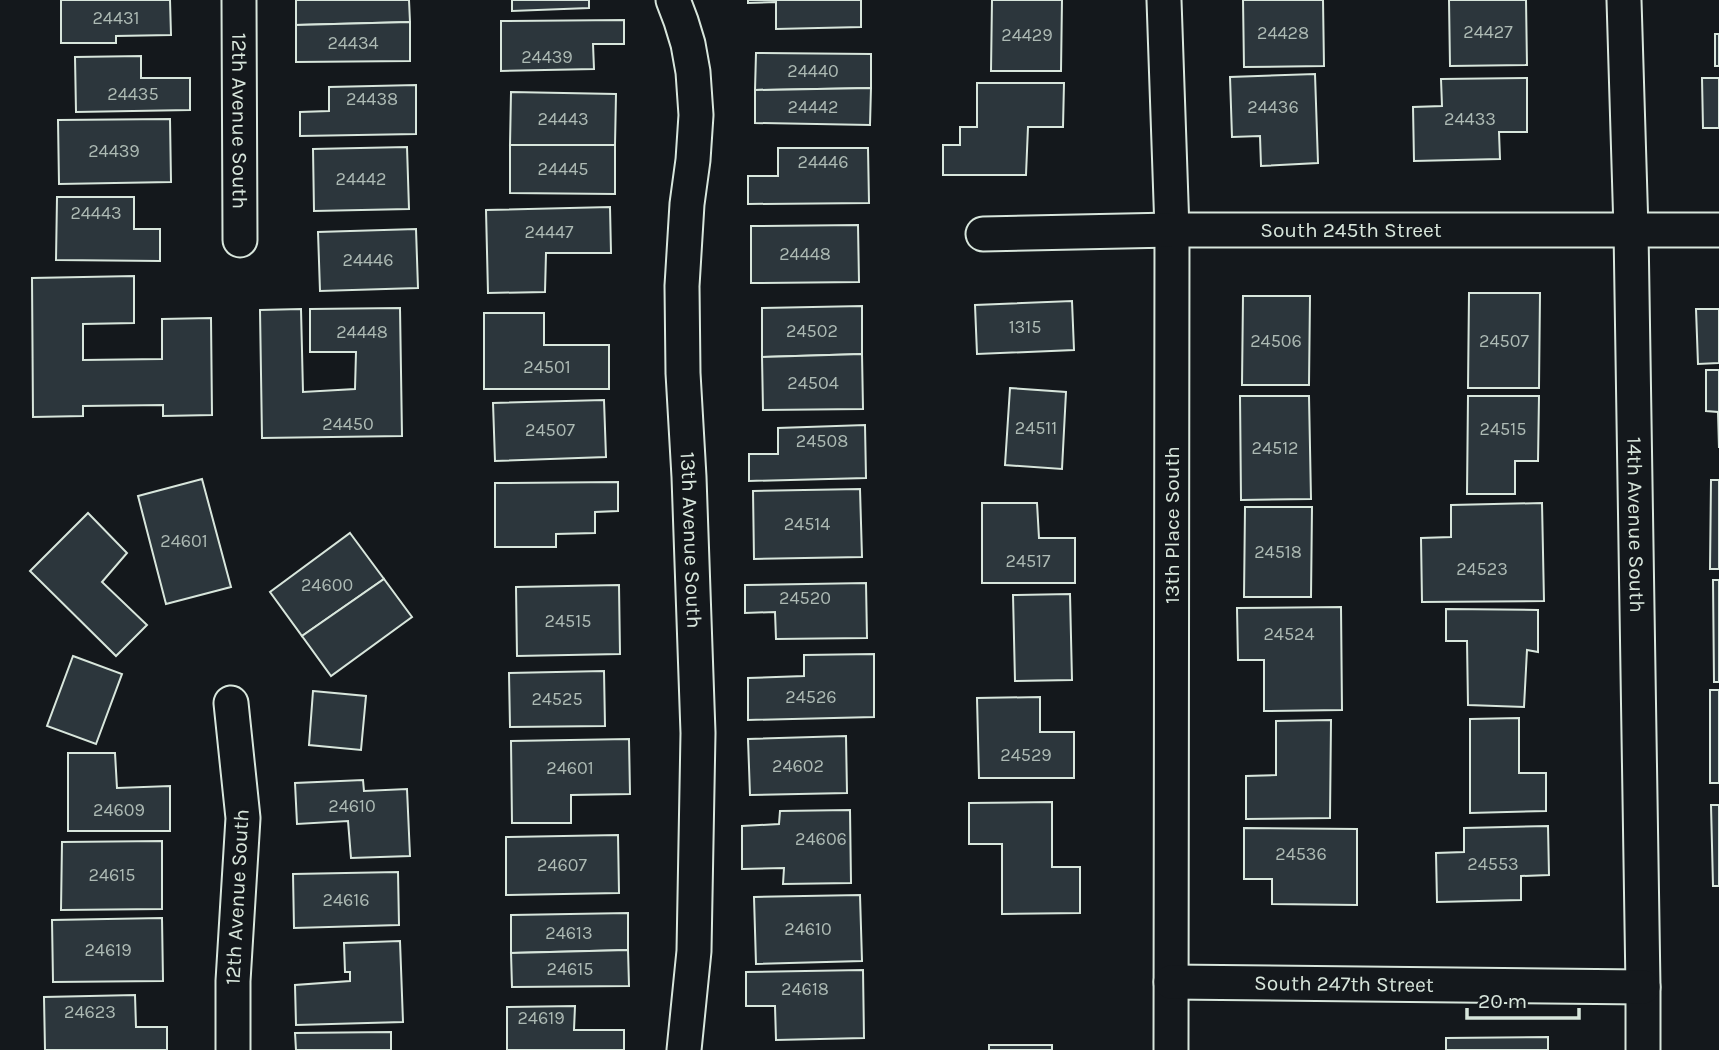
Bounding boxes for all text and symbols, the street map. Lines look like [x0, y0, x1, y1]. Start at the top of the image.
house number: 24431 [92, 7, 140, 29]
house number: 24427 [1463, 21, 1513, 43]
house number: 24428 [1257, 22, 1309, 44]
house number: 24429 [1001, 24, 1053, 46]
house number: 24434 [327, 32, 379, 54]
street label: 12th Avenue South [227, 33, 252, 209]
house number: 24439 [521, 46, 573, 68]
house number: 24440 [787, 60, 839, 82]
house number: 24435 [107, 83, 159, 105]
house number: 24438 [346, 88, 398, 110]
house number: 24442 [787, 96, 839, 118]
house number: 24436 [1247, 96, 1299, 118]
house number: 24443 [537, 108, 589, 130]
house number: 24433 [1444, 108, 1496, 130]
house number: 24439 [88, 140, 140, 162]
house number: 24446 [798, 151, 848, 173]
house number: 24445 [538, 158, 588, 180]
house number: 24442 [335, 168, 387, 190]
house number: 24443 [70, 202, 122, 224]
street label: South 245th Street [1260, 218, 1442, 242]
house number: 24447 [524, 221, 574, 243]
house number: 24448 [779, 243, 831, 265]
house number: 24446 [343, 249, 393, 271]
house number: 1315 [1009, 316, 1041, 338]
house number: 24502 [786, 320, 838, 342]
house number: 24448 [336, 321, 388, 343]
house number: 24506 [1250, 330, 1302, 352]
house number: 24507 [1479, 330, 1529, 352]
house number: 24501 [523, 356, 571, 378]
house number: 24504 [787, 372, 839, 394]
house number: 24450 [322, 413, 374, 435]
house number: 24511 [1015, 417, 1057, 439]
house number: 24515 [1480, 418, 1526, 440]
house number: 24507 [525, 419, 575, 441]
house number: 24508 [796, 430, 848, 452]
house number: 24512 [1251, 437, 1299, 459]
street label: 14th Avenue South [1622, 437, 1649, 613]
street label: 13th Place South [1160, 446, 1184, 604]
street label: 13th Avenue South [676, 451, 706, 629]
house number: 24514 [784, 513, 830, 535]
house number: 24601 [160, 530, 208, 552]
house number: 24518 [1254, 541, 1302, 563]
house number: 24517 [1005, 550, 1051, 572]
house number: 24523 [1456, 558, 1508, 580]
house number: 24600 [301, 574, 353, 596]
house number: 24520 [779, 587, 831, 609]
house number: 24515 [545, 610, 591, 632]
house number: 24524 [1263, 623, 1315, 645]
house number: 24526 [785, 686, 837, 708]
house number: 24525 [531, 688, 583, 710]
house number: 24529 [1000, 744, 1052, 766]
house number: 24602 [772, 755, 824, 777]
house number: 24601 [546, 757, 594, 779]
house number: 24610 [328, 795, 376, 817]
house number: 24609 [93, 799, 145, 821]
street label: 12th Avenue South [220, 808, 254, 986]
house number: 24606 [795, 828, 847, 850]
house number: 24536 [1275, 843, 1327, 865]
house number: 24553 [1467, 853, 1519, 875]
house number: 24607 [537, 854, 588, 876]
house number: 24615 [89, 864, 135, 886]
house number: 24616 [322, 889, 370, 911]
house number: 24610 [784, 918, 832, 940]
house number: 24613 [545, 922, 593, 944]
house number: 24619 [84, 939, 132, 961]
house number: 24615 [547, 958, 593, 980]
street label: South 247th Street [1254, 971, 1434, 997]
scale bar [1467, 976, 1579, 1020]
house number: 24618 [781, 978, 829, 1000]
text: 20 m [1478, 989, 1527, 1013]
house number: 24623 [64, 1001, 116, 1023]
house number: 24619 [517, 1007, 565, 1029]

